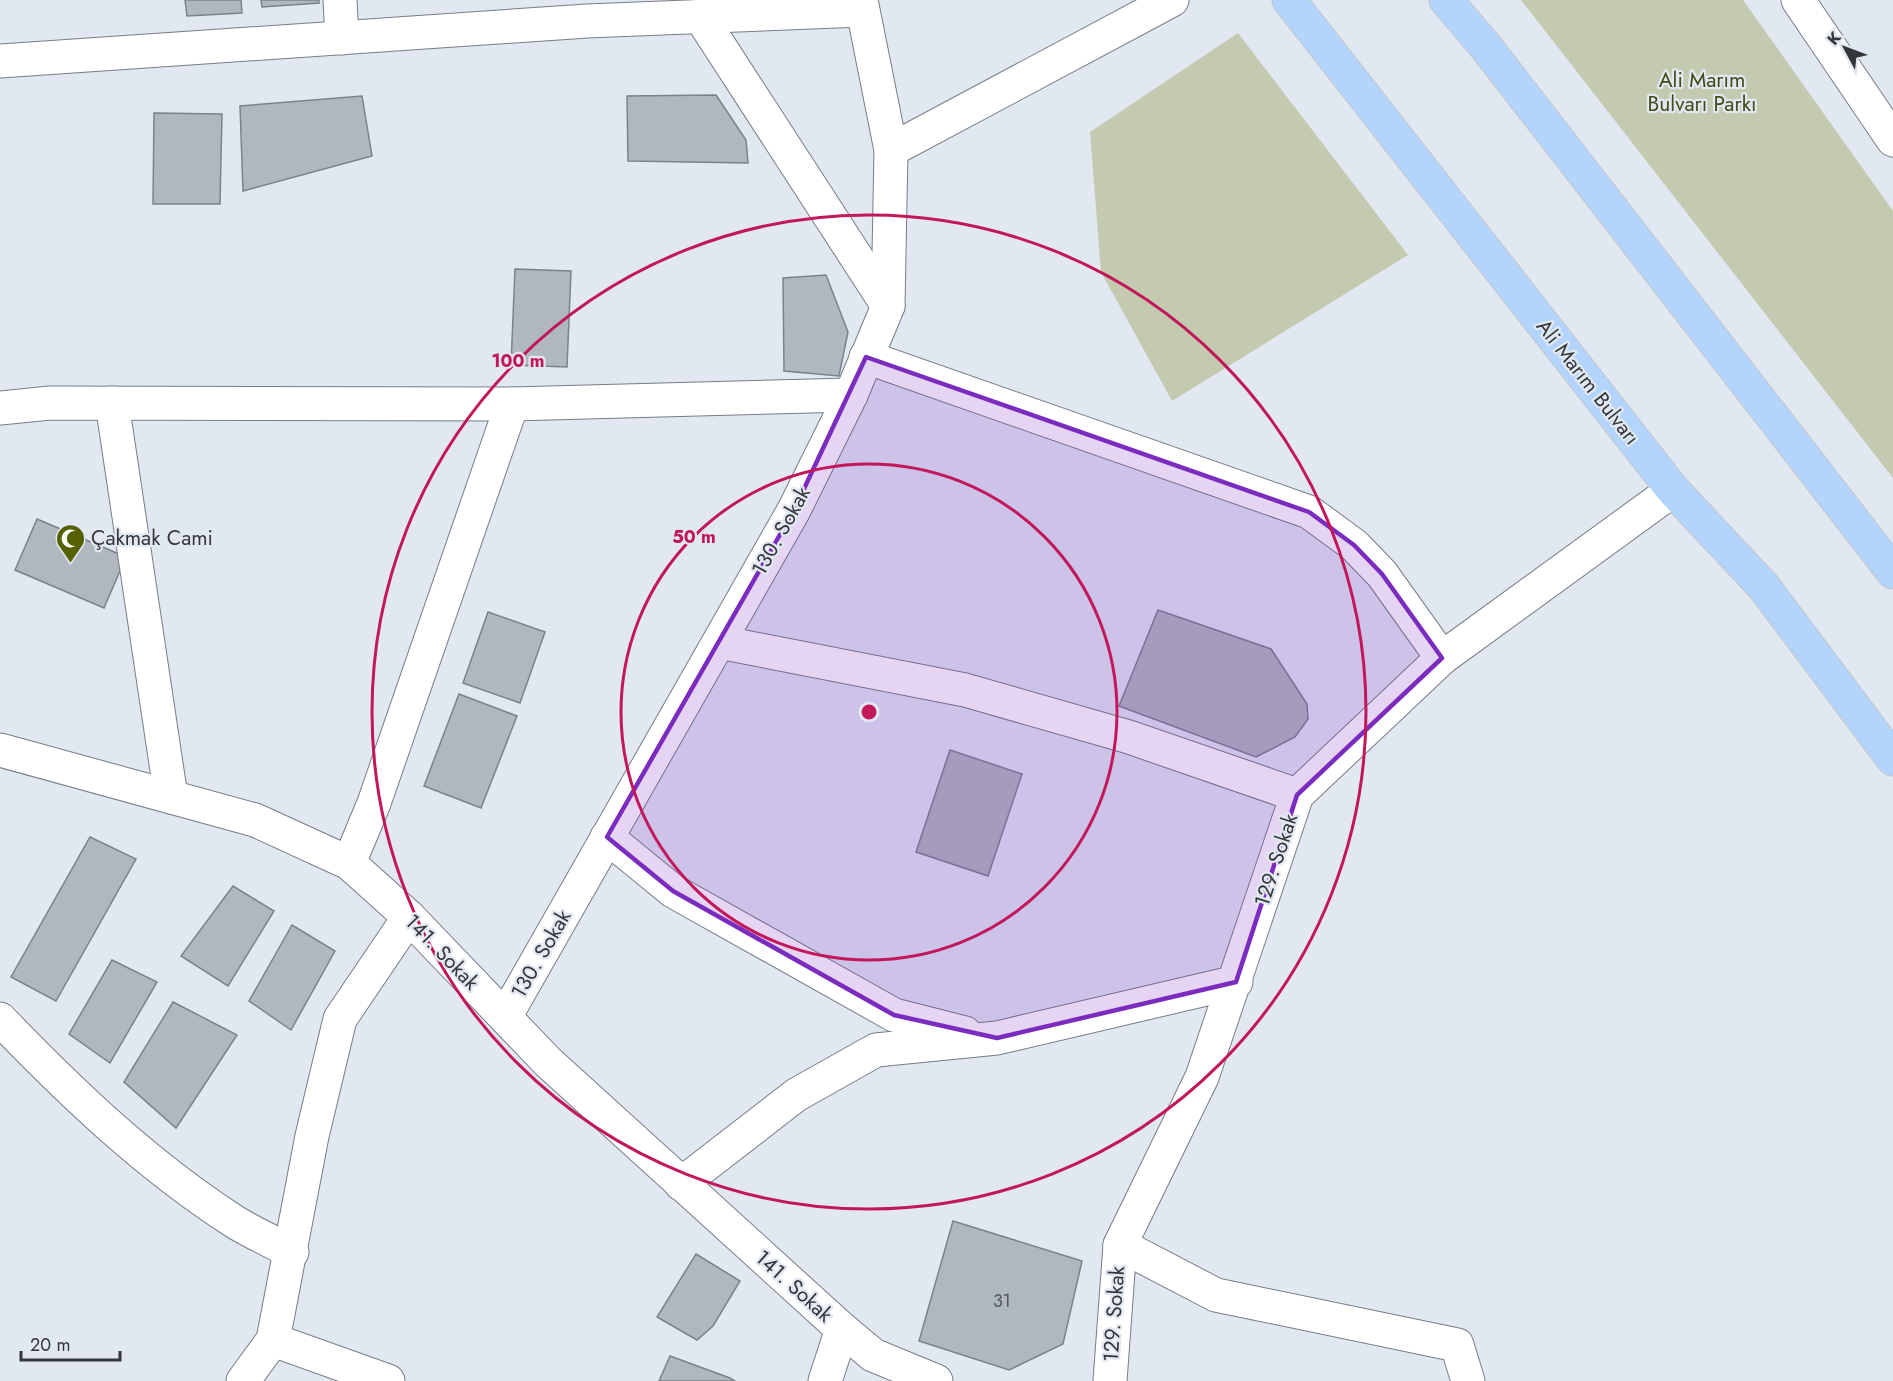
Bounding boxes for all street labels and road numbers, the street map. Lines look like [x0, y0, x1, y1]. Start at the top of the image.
street label: Ali Marım Bulvarı [1529, 313, 1647, 451]
street label: 130. Sokak [744, 480, 818, 581]
street label: 129. Sokak [1247, 809, 1305, 910]
street label: 130. Sokak [504, 904, 579, 1004]
street label: 141. Sokak [398, 907, 486, 997]
street label: 141. Sokak [749, 1243, 840, 1330]
street label: 129. Sokak [1096, 1264, 1132, 1363]

